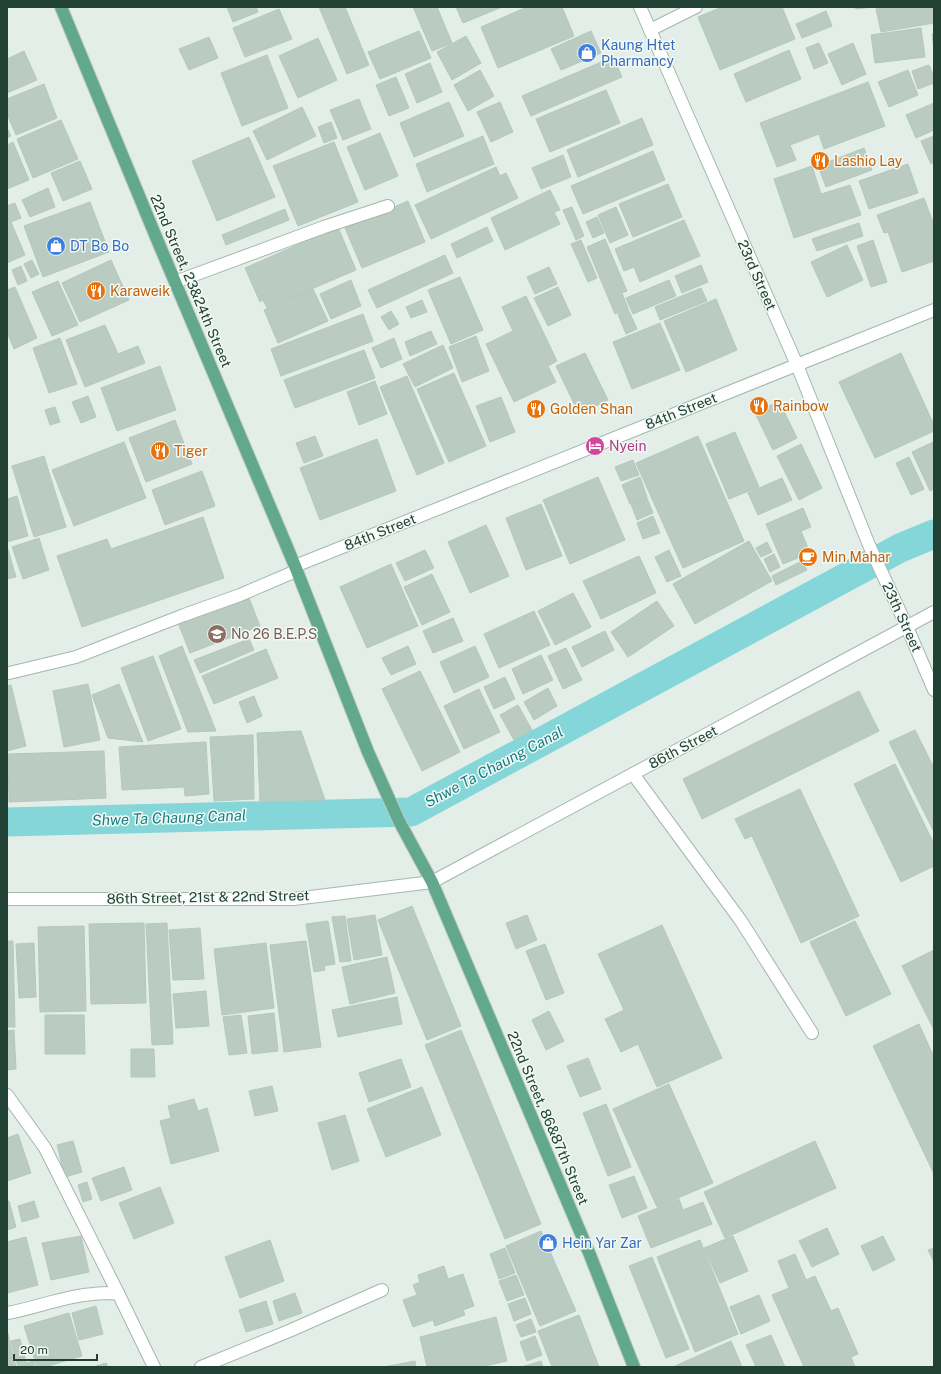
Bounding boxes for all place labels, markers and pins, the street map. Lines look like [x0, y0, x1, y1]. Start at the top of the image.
place label: Kaung Htet Pharmancy [601, 37, 676, 69]
shop icon: Kaung Htet Pharmancy [576, 42, 598, 64]
restaurant icon: Lashio Lay [809, 150, 831, 172]
place label: Lashio Lay [834, 153, 903, 169]
shop icon: DT Bo Bo [45, 235, 67, 257]
place label: DT Bo Bo [70, 238, 129, 254]
restaurant icon: Karaweik [85, 280, 107, 302]
place label: Karaweik [110, 283, 170, 299]
restaurant icon: Rainbow [748, 395, 770, 417]
restaurant icon: Golden Shan [525, 398, 547, 420]
place label: Rainbow [773, 398, 829, 414]
place label: Golden Shan [550, 401, 633, 417]
hotel icon: Nyein [584, 435, 606, 457]
place label: Nyein [609, 438, 646, 454]
restaurant icon: Tiger [149, 440, 171, 462]
place label: Tiger [174, 443, 208, 459]
cafe icon: Min Mahar [797, 546, 819, 568]
place label: Min Mahar [822, 549, 891, 565]
school or university icon: No 26 B.E.P.S [206, 623, 228, 645]
place label: No 26 B.E.P.S [231, 626, 317, 642]
shop icon: Hein Yar Zar [537, 1232, 559, 1254]
place label: Hein Yar Zar [562, 1235, 642, 1251]

